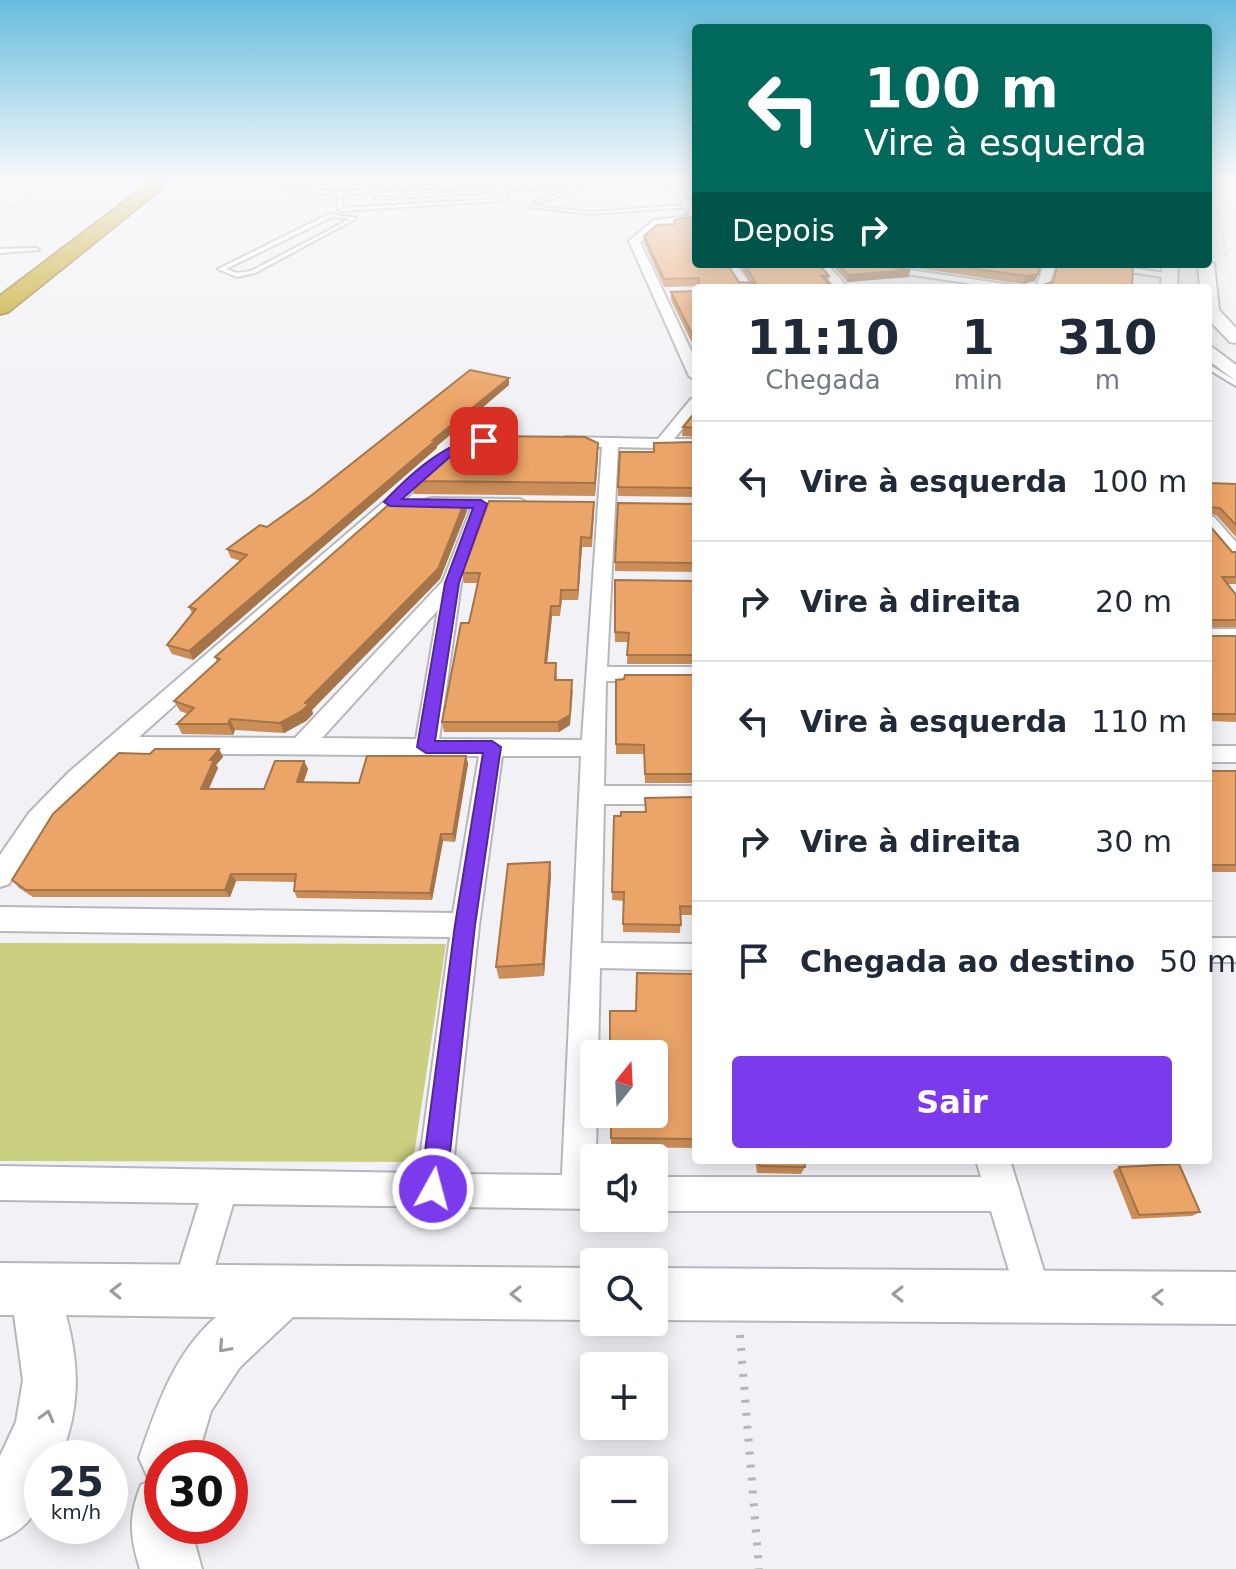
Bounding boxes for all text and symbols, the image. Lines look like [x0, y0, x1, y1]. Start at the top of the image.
text: 100 m [864, 55, 1059, 120]
icon: left [732, 56, 836, 160]
text: Vire à esquerda [864, 122, 1147, 163]
icon: right [851, 208, 895, 252]
text: Depois [732, 213, 835, 248]
text: 11:10 [746, 309, 899, 365]
text: 1 [962, 309, 995, 365]
text: 310 [1057, 309, 1157, 365]
text: Chegada [765, 365, 881, 395]
text: min [954, 365, 1003, 395]
text: m [1095, 365, 1120, 395]
pin [450, 407, 518, 475]
icon: arrive [462, 419, 506, 463]
icon: left [732, 459, 776, 503]
text: Vire à esquerda [800, 464, 1067, 499]
text: 100 m [1091, 464, 1187, 499]
icon: right [732, 579, 776, 623]
text: Vire à direita [800, 584, 1021, 619]
text: 20 m [1095, 584, 1172, 619]
icon: left [732, 699, 776, 743]
text: Vire à esquerda [800, 704, 1067, 739]
text: 110 m [1091, 704, 1187, 739]
icon: right [732, 819, 776, 863]
text: Vire à direita [800, 824, 1021, 859]
text: 30 m [1095, 824, 1172, 859]
icon: arrive [732, 939, 776, 983]
text: Chegada ao destino [800, 944, 1135, 979]
text: 50 m [1159, 944, 1236, 979]
north arrow [580, 1040, 668, 1128]
map controls [580, 1040, 668, 1544]
button: Sair [732, 1056, 1172, 1148]
button: sound [580, 1144, 668, 1232]
position arrow [391, 1147, 475, 1231]
button: search [580, 1248, 668, 1336]
one-way arrow [109, 1283, 122, 1300]
one-way arrow [509, 1285, 522, 1303]
one-way arrow [891, 1285, 904, 1303]
one-way arrow [1151, 1288, 1164, 1305]
one-way arrow [219, 1338, 233, 1353]
button: + [580, 1352, 668, 1440]
one-way arrow [37, 1409, 54, 1423]
speed limit sign: 30 [144, 1440, 248, 1544]
button: − [580, 1456, 668, 1544]
text: 25 [48, 1459, 104, 1505]
text: km/h [51, 1500, 101, 1524]

